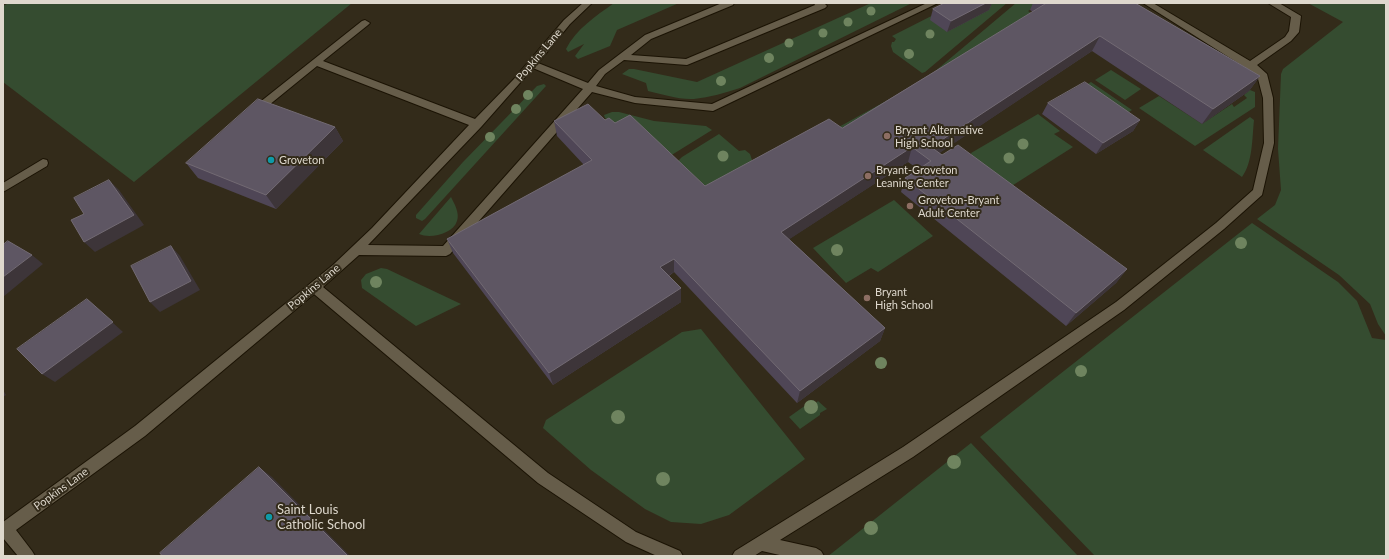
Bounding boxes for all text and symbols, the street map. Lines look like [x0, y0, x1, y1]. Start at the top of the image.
street label: Popkins Lane [513, 26, 565, 84]
place label: Bryant Alternative High School [895, 123, 983, 149]
marker: Bryant Alternative High School [882, 131, 892, 141]
place label: Groveton [279, 153, 324, 167]
marker: Groveton [266, 155, 276, 165]
place label: Bryant-Groveton Leaning Center [876, 163, 958, 189]
marker: Bryant-Groveton Leaning Center [863, 171, 873, 181]
place label: Groveton-Bryant Adult Center [918, 193, 1000, 219]
marker: Groveton-Bryant Adult Center [905, 201, 915, 211]
street label: Popkins Lane [285, 261, 343, 313]
place label: Bryant High School [875, 285, 933, 311]
marker: Bryant High School [862, 293, 872, 303]
street label: Popkins Lane [31, 465, 91, 513]
place label: Saint Louis Catholic School [277, 502, 365, 533]
marker: Saint Louis Catholic School [264, 512, 274, 522]

